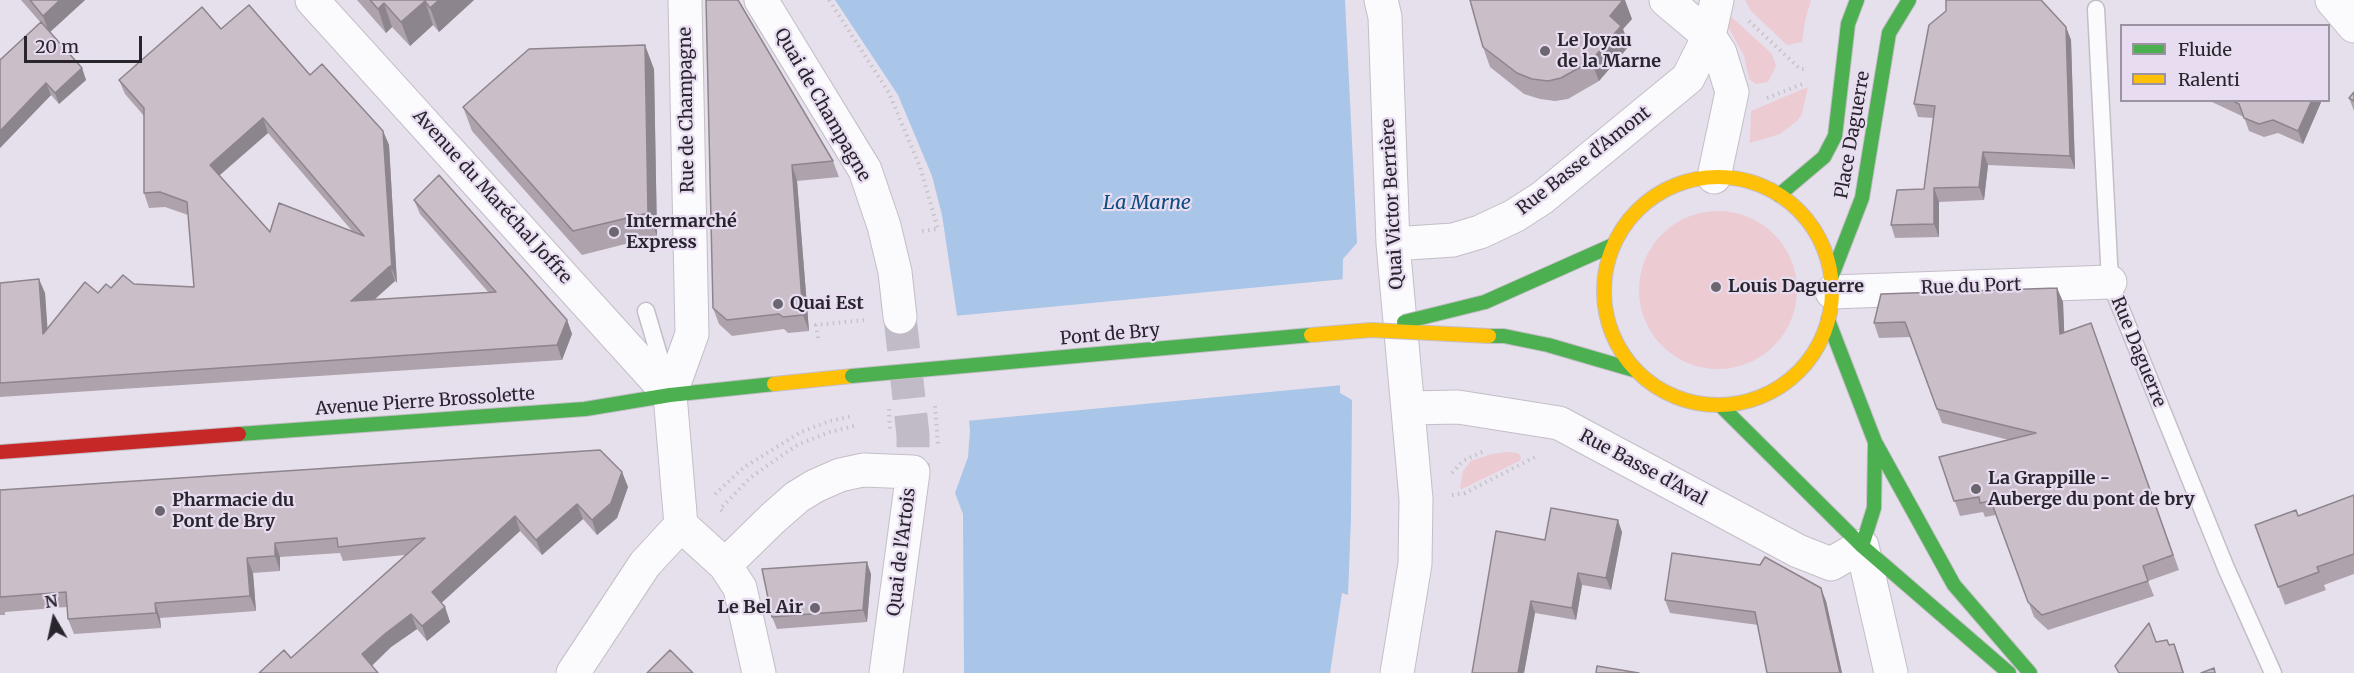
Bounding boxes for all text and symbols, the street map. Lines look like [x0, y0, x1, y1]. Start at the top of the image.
scale bar [27, 24, 146, 62]
legend [2120, 24, 2330, 102]
street label: Quai de Champagne [769, 25, 875, 185]
street label: Rue de Champagne [675, 27, 699, 193]
place label: Le Joyau de la Marne [1557, 30, 1661, 72]
text: 20 m [35, 35, 79, 58]
text: Fluide [2178, 38, 2232, 61]
marker: Le Joyau de la Marne [1538, 44, 1552, 58]
text: Ralenti [2178, 68, 2240, 91]
street label: Place Daguerre [1831, 69, 1875, 201]
street label: Rue Basse d'Amont [1513, 102, 1655, 220]
street label: Avenue du Maréchal Joffre [408, 106, 576, 288]
street label: Quai Victor Berrière [1378, 118, 1408, 290]
water label: La Marne [1103, 191, 1191, 215]
place label: Intermarché Express [626, 211, 737, 254]
marker: Intermarché Express [607, 225, 621, 239]
street label: Rue du Port [1920, 274, 2022, 300]
place label: Louis Daguerre [1728, 276, 1864, 298]
marker: Louis Daguerre [1709, 280, 1723, 294]
place label: Quai Est [790, 293, 864, 315]
street label: Rue Daguerre [2106, 294, 2170, 410]
marker: Quai Est [771, 297, 785, 311]
street label: Pont de Bry [1059, 320, 1161, 350]
street label: Avenue Pierre Brossolette [315, 384, 535, 420]
street label: Rue Basse d'Aval [1576, 425, 1710, 511]
place label: La Grappille - Auberge du pont de bry [1988, 468, 2195, 510]
marker: La Grappille - Auberge du pont de bry [1969, 482, 1983, 496]
street label: Quai de l'Artois [883, 486, 921, 618]
place label: Pharmacie du Pont de Bry [172, 490, 294, 532]
marker: Pharmacie du Pont de Bry [153, 504, 167, 518]
north arrow [24, 589, 84, 649]
text: N [43, 590, 59, 612]
place label: Le Bel Air [717, 597, 803, 619]
marker: Le Bel Air [808, 601, 822, 615]

